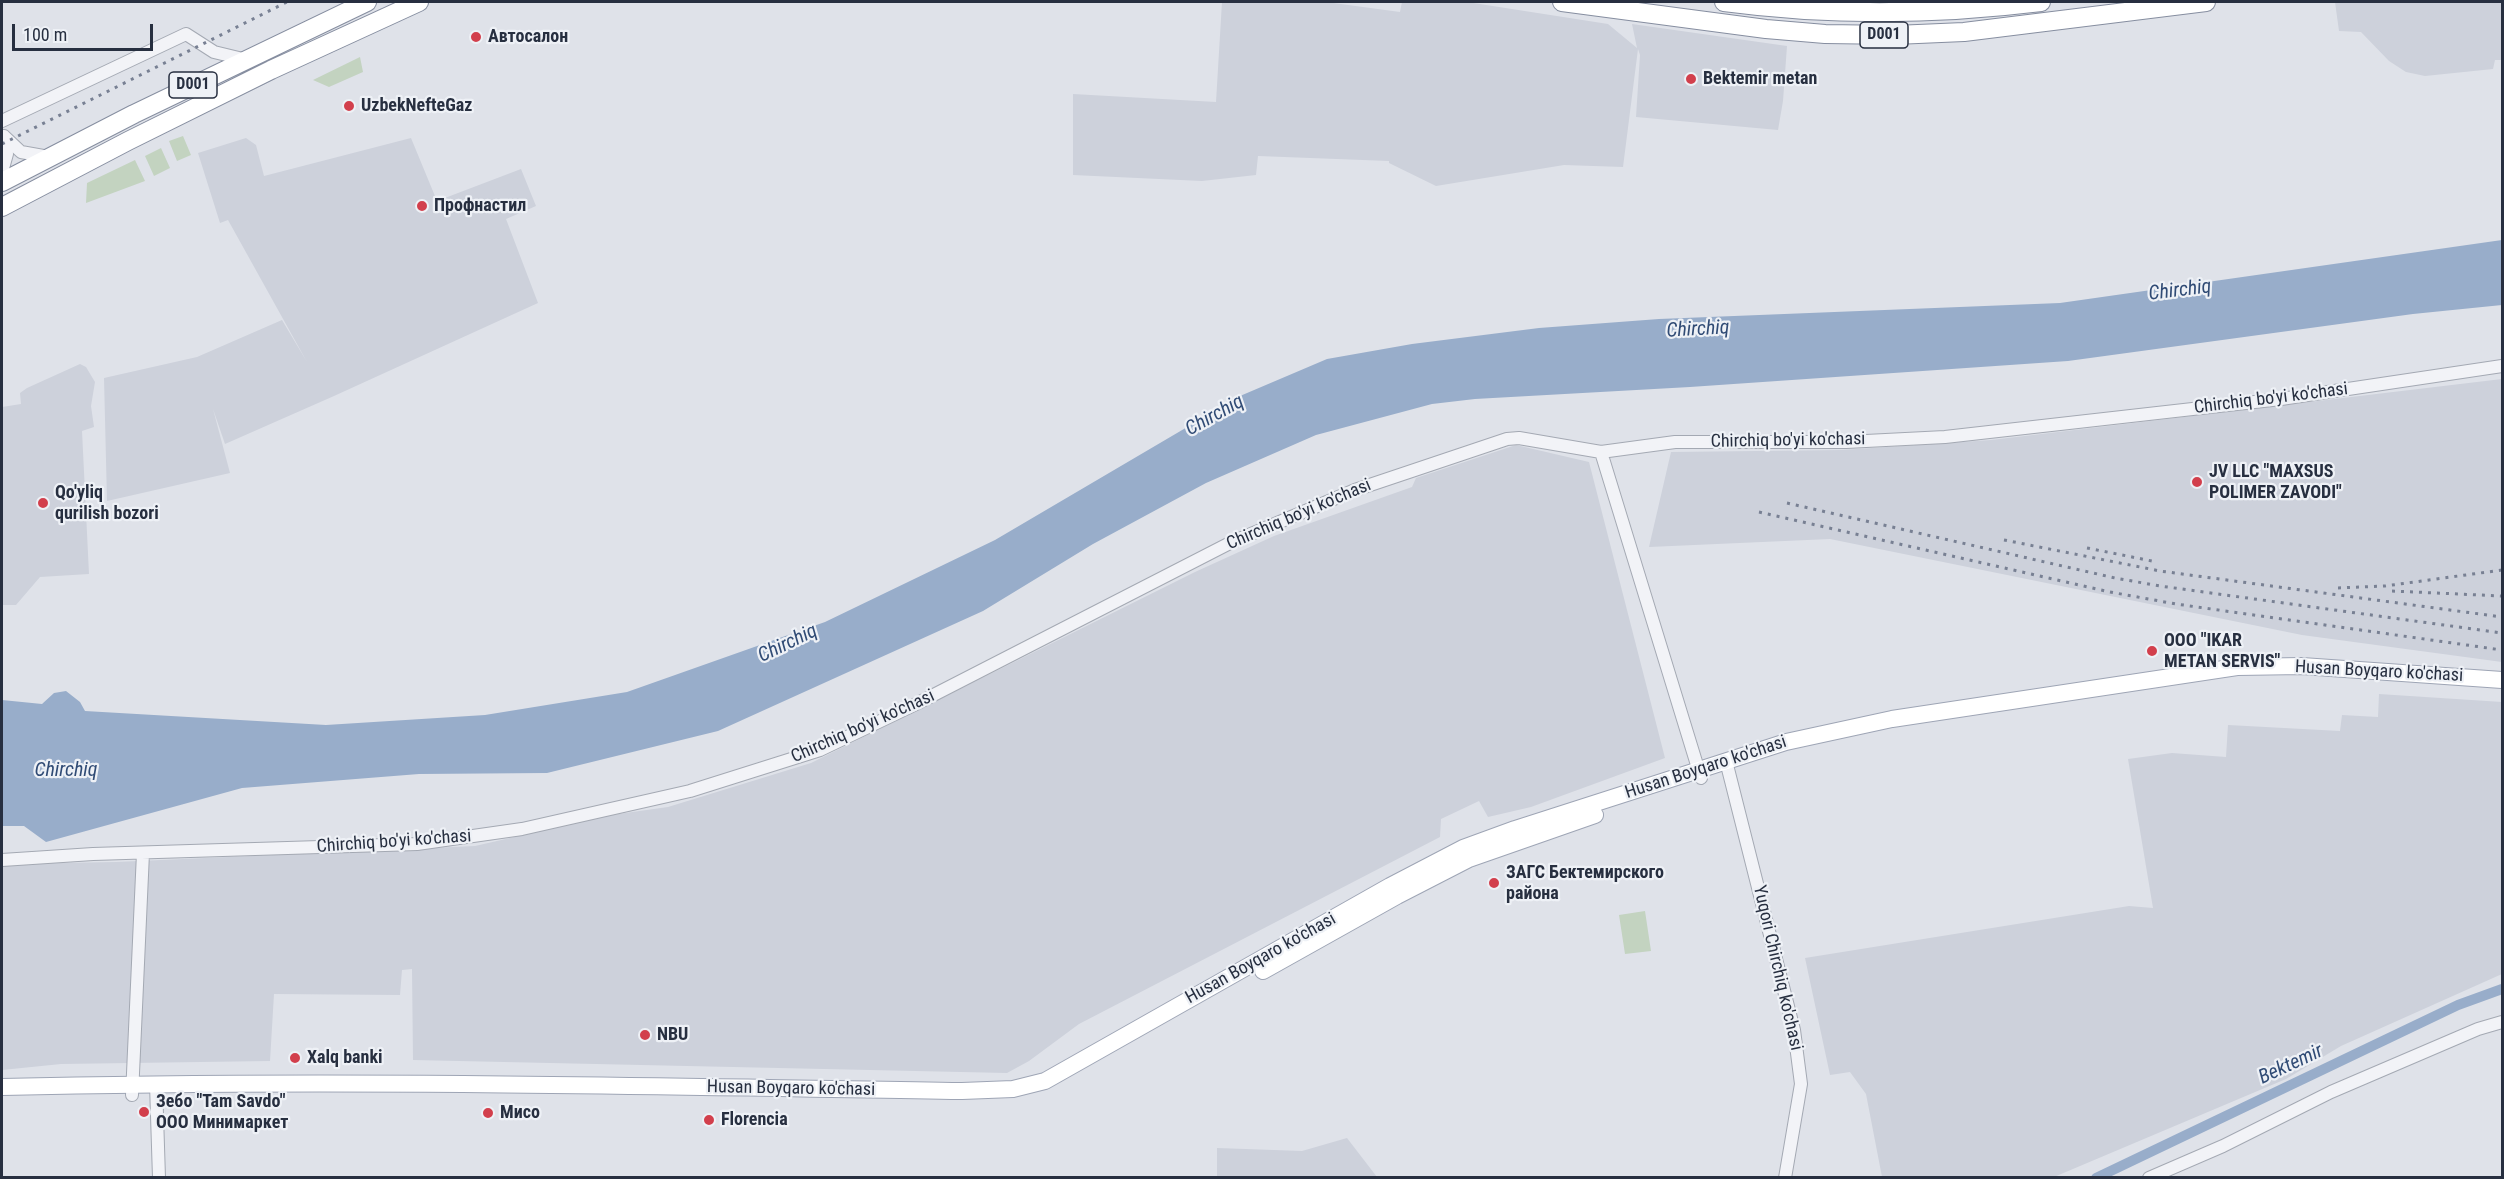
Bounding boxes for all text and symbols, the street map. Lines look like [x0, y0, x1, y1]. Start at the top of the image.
scale bar [15, 12, 156, 50]
road number: D001 [1860, 22, 1908, 48]
text: 100 m [23, 24, 67, 45]
place label: Автосалон [488, 26, 568, 48]
marker: Автосалон [469, 30, 483, 44]
place label: Bektemir metan [1703, 68, 1817, 90]
road number: D001 [169, 72, 217, 98]
marker: Bektemir metan [1684, 72, 1698, 86]
place label: UzbekNefteGaz [361, 95, 472, 117]
marker: UzbekNefteGaz [342, 99, 356, 113]
place label: Профнастил [434, 195, 526, 217]
marker: Профнастил [415, 199, 429, 213]
water label: Chirchiq [2147, 275, 2213, 307]
water label: Chirchiq [1666, 316, 1730, 344]
street label: Chirchiq bo'yi ko'chasi [2193, 379, 2349, 419]
water label: Chirchiq [1182, 390, 1248, 442]
street label: Chirchiq bo'yi ko'chasi [1710, 429, 1866, 453]
place label: JV LLC "MAXSUS POLIMER ZAVODI" [2209, 461, 2342, 504]
street label: Chirchiq bo'yi ko'chasi [1224, 475, 1374, 555]
marker: JV LLC "MAXSUS POLIMER ZAVODI" [2190, 475, 2204, 489]
place label: Qo'yliq qurilish bozori [55, 482, 159, 524]
marker: Qo'yliq qurilish bozori [36, 496, 50, 510]
water label: Chirchiq [754, 619, 822, 669]
place label: OOO "IKAR METAN SERVIS" [2164, 630, 2280, 672]
marker: OOO "IKAR METAN SERVIS" [2145, 644, 2159, 658]
street label: Husan Boyqaro ko'chasi [2294, 657, 2464, 687]
street label: Chirchiq bo'yi ko'chasi [788, 686, 938, 768]
street label: Husan Boyqaro ko'chasi [1623, 732, 1789, 804]
water label: Chirchiq [34, 759, 98, 783]
street label: Chirchiq bo'yi ko'chasi [316, 826, 472, 858]
place label: ЗАГС Бектемирского района [1506, 862, 1664, 904]
marker: ЗАГС Бектемирского района [1487, 876, 1501, 890]
street label: Yuqori Chirchiq ko'chasi [1747, 883, 1807, 1053]
street label: Husan Boyqaro ko'chasi [1182, 909, 1340, 1009]
place label: NBU [657, 1024, 688, 1046]
marker: NBU [638, 1028, 652, 1042]
water label: Bektemir [2255, 1040, 2327, 1090]
place label: Xalq banki [307, 1047, 383, 1069]
marker: Xalq banki [288, 1051, 302, 1065]
street label: Husan Boyqaro ko'chasi [707, 1077, 875, 1101]
place label: Зебо "Tam Savdo" ООО Минимаркет [156, 1091, 288, 1134]
place label: Мисо [500, 1102, 540, 1124]
marker: Зебо "Tam Savdo" ООО Минимаркет [137, 1105, 151, 1119]
marker: Мисо [481, 1106, 495, 1120]
place label: Florencia [721, 1109, 788, 1131]
marker: Florencia [702, 1113, 716, 1127]

